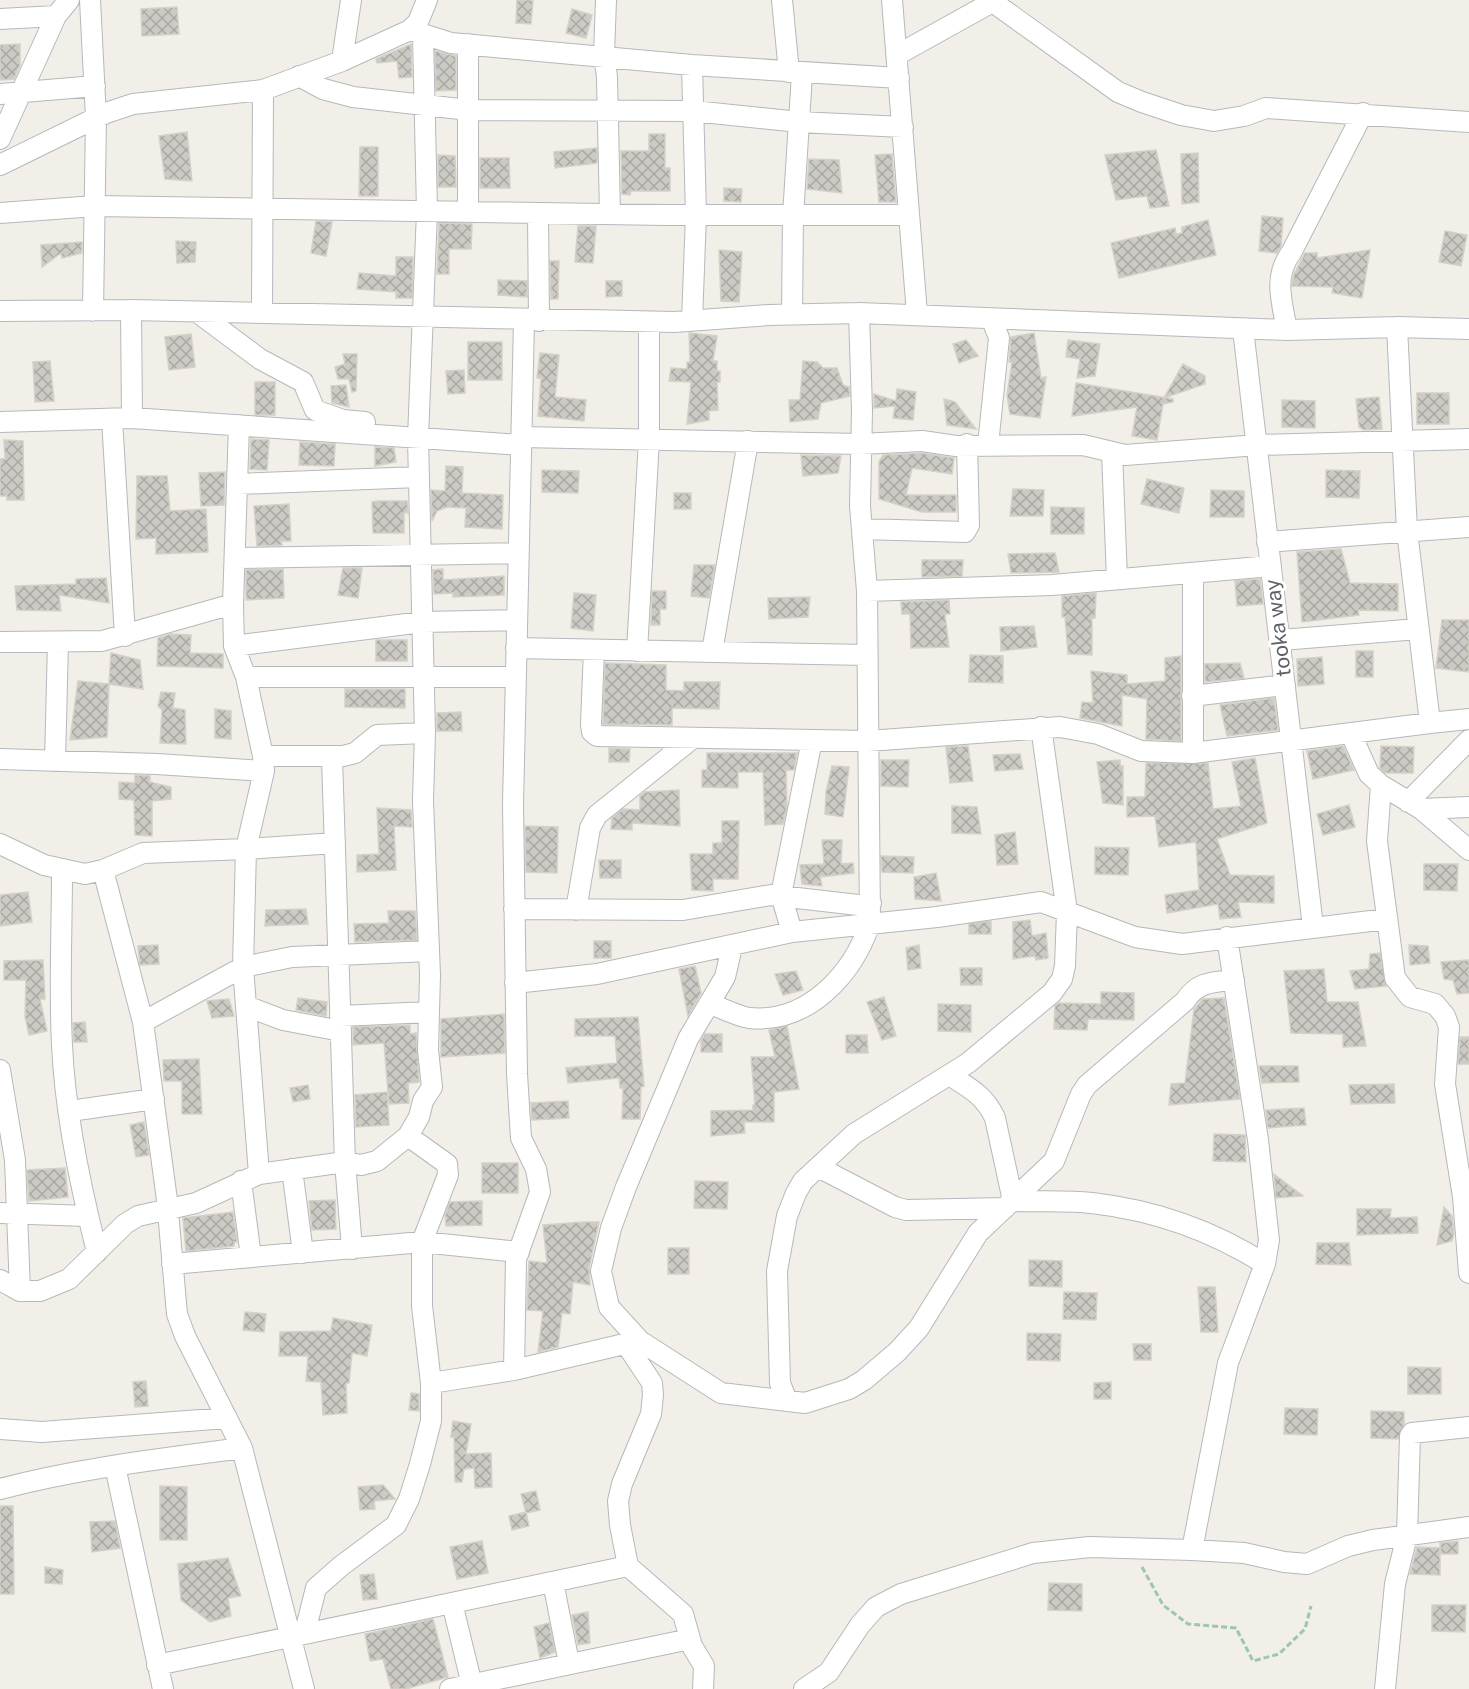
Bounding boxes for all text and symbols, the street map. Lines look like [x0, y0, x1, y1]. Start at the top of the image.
street label: tooka way [1259, 578, 1296, 678]

